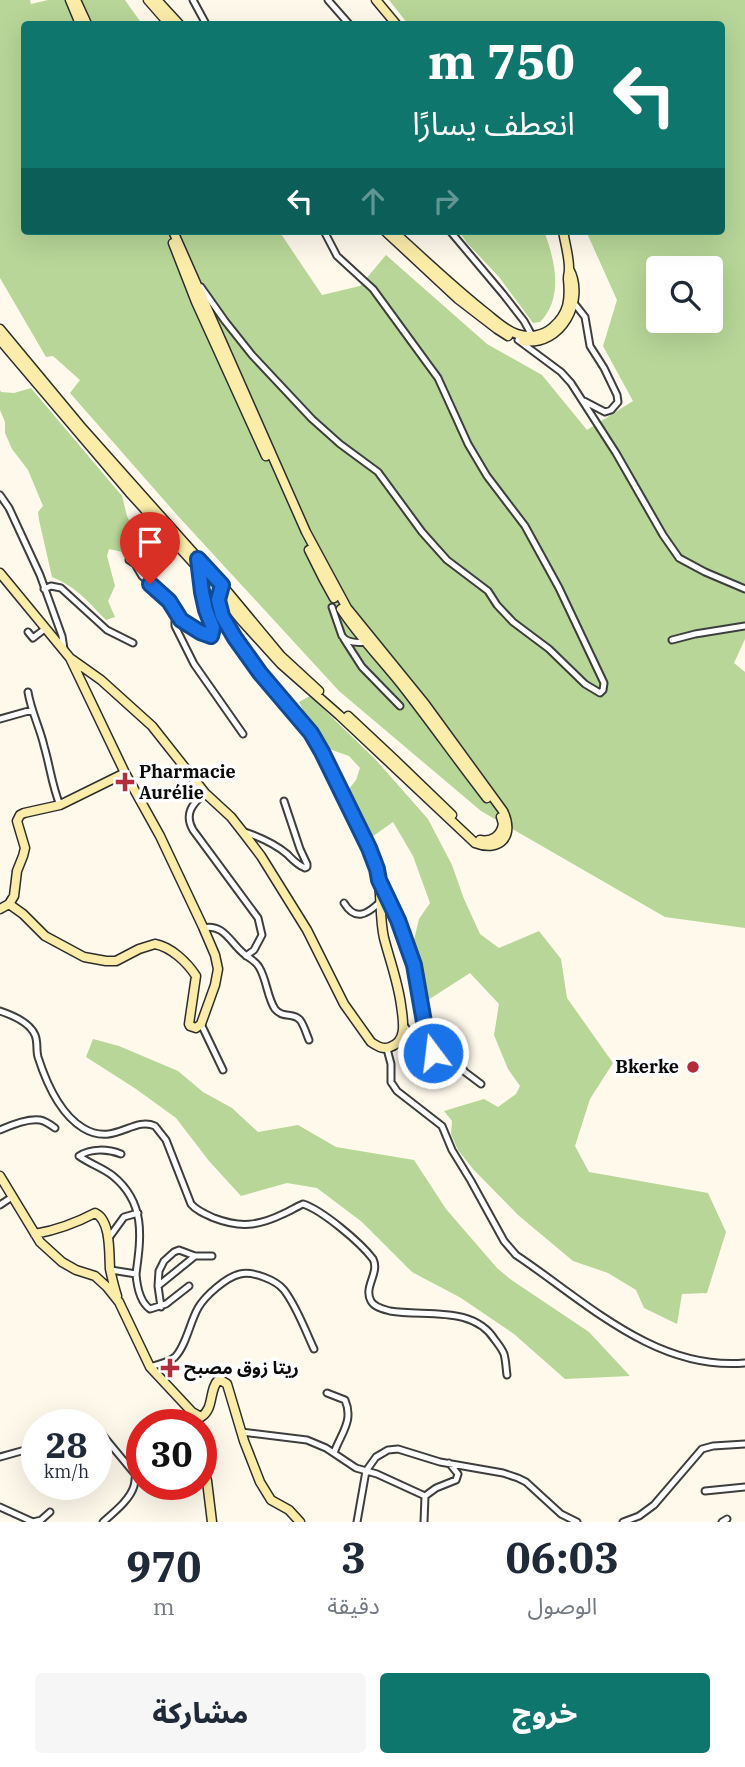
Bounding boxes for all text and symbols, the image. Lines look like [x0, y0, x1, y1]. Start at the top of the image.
text: 750 m [428, 29, 575, 92]
icon: left [599, 49, 690, 140]
text: انعطف يسارًا [412, 102, 575, 144]
icon: left [281, 182, 319, 220]
icon: ahead [354, 182, 392, 220]
icon: right [427, 182, 465, 220]
map controls [646, 256, 723, 333]
button: search [646, 256, 723, 333]
pin [120, 512, 180, 584]
icon: arrive [131, 523, 169, 561]
place label: Pharmacie Aurélie [139, 760, 236, 804]
marker: Pharmacie Aurélie [117, 774, 133, 790]
position arrow [396, 1016, 470, 1090]
place label: Bkerke [615, 1055, 679, 1078]
marker: Bkerke [685, 1059, 701, 1075]
place label: ريتا زوق مصبح [184, 1356, 299, 1381]
marker: ريتا زوق مصبح [162, 1360, 178, 1376]
speed limit sign: 30 [126, 1409, 217, 1500]
text: 28 [45, 1422, 88, 1468]
text: km/h [44, 1460, 89, 1483]
text: 3 [341, 1530, 366, 1585]
text: 06:03 [506, 1530, 619, 1585]
text: 970 [126, 1539, 201, 1594]
text: دقيقة [327, 1590, 380, 1620]
text: الوصول [527, 1590, 597, 1620]
text: m [153, 1591, 175, 1621]
button: مشاركة [35, 1673, 366, 1753]
button: خروج [380, 1673, 710, 1753]

